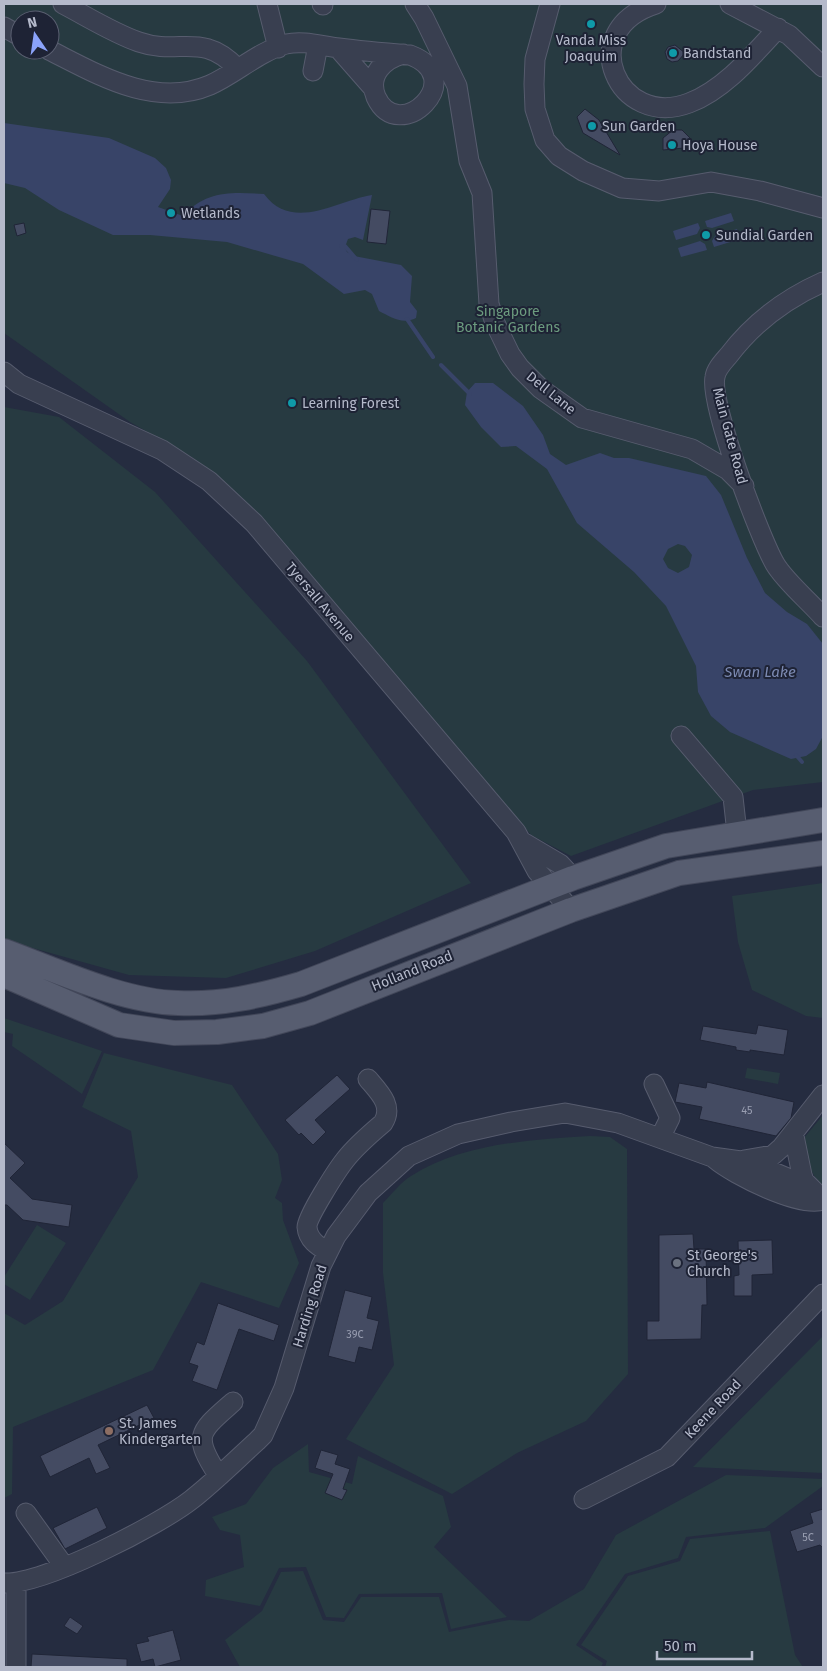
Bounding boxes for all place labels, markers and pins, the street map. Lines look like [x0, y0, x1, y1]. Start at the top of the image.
marker: Vanda Miss Joaquim [585, 18, 597, 30]
place label: Vanda Miss Joaquim [556, 32, 627, 65]
place label: Bandstand [683, 45, 751, 62]
marker: Bandstand [667, 47, 679, 59]
place label: Sun Garden [602, 118, 675, 135]
marker: Sun Garden [586, 120, 598, 132]
place label: Hoya House [682, 137, 758, 154]
marker: Hoya House [666, 139, 678, 151]
place label: Wetlands [181, 205, 240, 222]
marker: Wetlands [165, 207, 177, 219]
place label: Sundial Garden [716, 227, 813, 244]
marker: Sundial Garden [700, 229, 712, 241]
place label: Learning Forest [302, 395, 400, 412]
marker: Learning Forest [286, 397, 298, 409]
place label: St George's Church [687, 1247, 758, 1280]
marker: St George's Church [671, 1257, 683, 1269]
place label: St. James Kindergarten [119, 1415, 201, 1448]
marker: St. James Kindergarten [103, 1425, 115, 1437]

